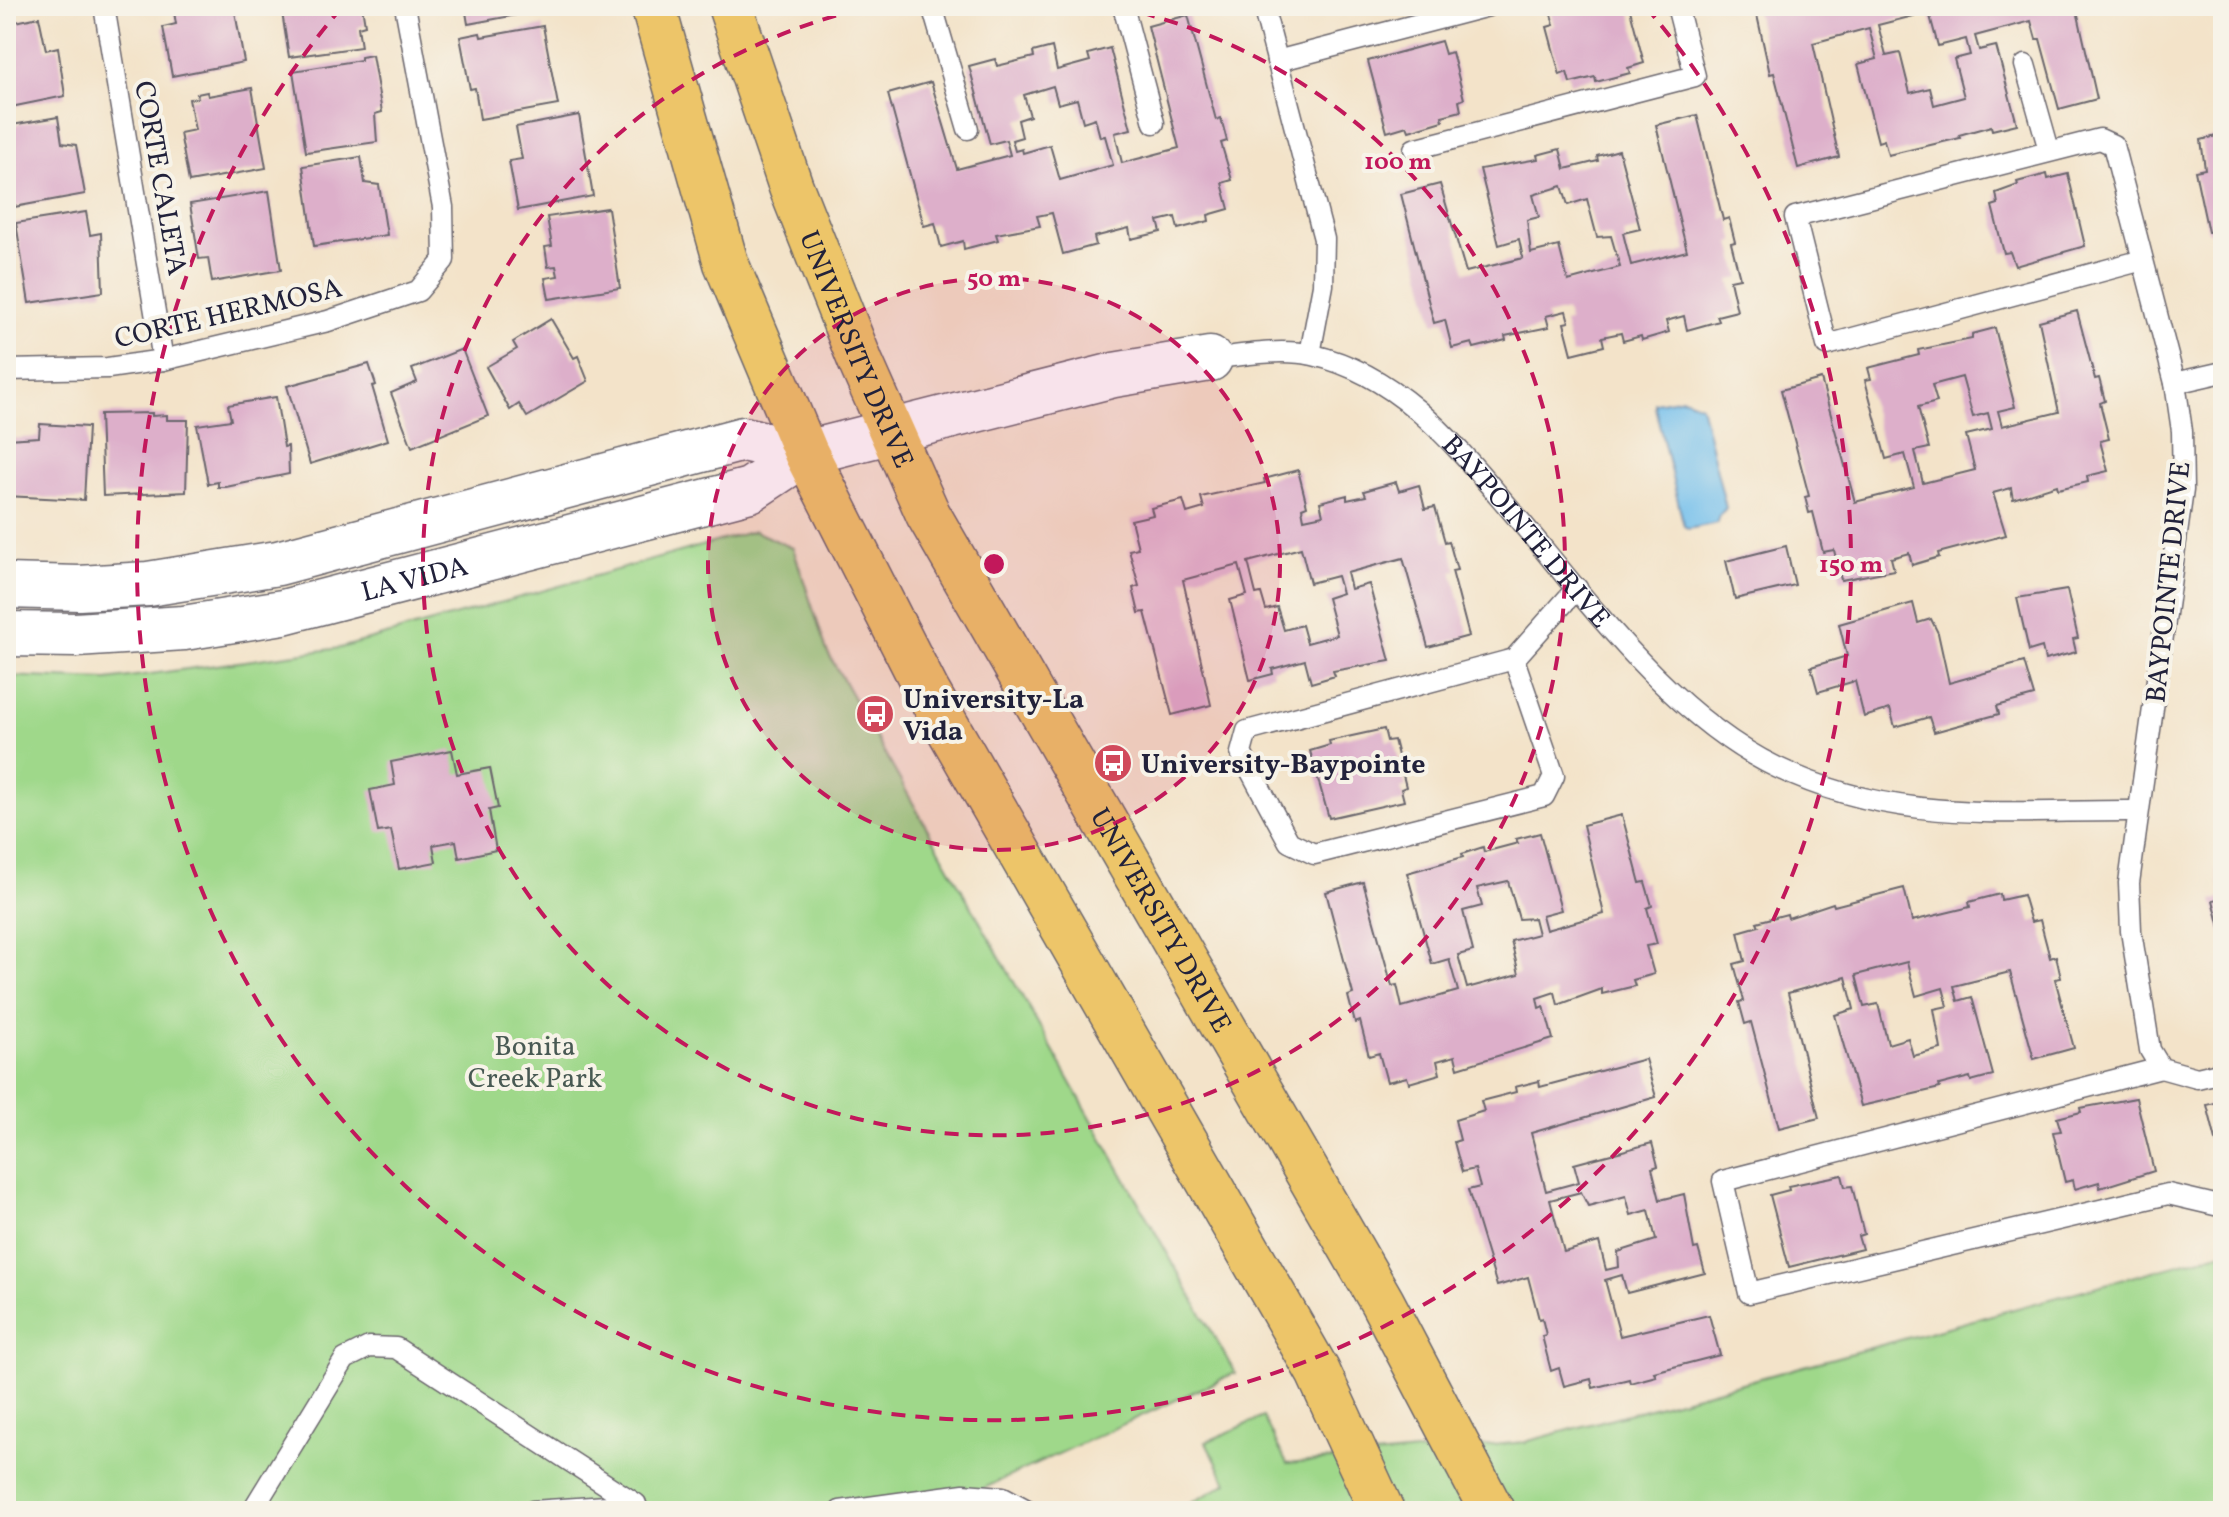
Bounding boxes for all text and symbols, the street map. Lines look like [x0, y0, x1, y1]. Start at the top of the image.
street label: CORTE CALETA [123, 78, 196, 279]
text: 100 m [1364, 146, 1432, 180]
street label: UNIVERSITY DRIVE [788, 225, 922, 475]
text: 50 m [967, 263, 1021, 297]
street label: CORTE HERMOSA [111, 269, 346, 360]
street label: BAYPOINTE DRIVE [1432, 427, 1618, 638]
street label: BAYPOINTE DRIVE [2137, 460, 2202, 705]
street label: LA VIDA [357, 547, 473, 613]
text: 150 m [1819, 549, 1883, 583]
centre of rings [980, 550, 1008, 578]
place label: University-La Vida [903, 681, 1084, 752]
bus stop icon: University-La Vida [854, 693, 896, 735]
bus stop icon: University-Baypointe [1092, 742, 1134, 784]
place label: University-Baypointe [1141, 746, 1425, 785]
street label: UNIVERSITY DRIVE [1079, 801, 1240, 1041]
park label: Bonita Creek Park [468, 1028, 602, 1099]

